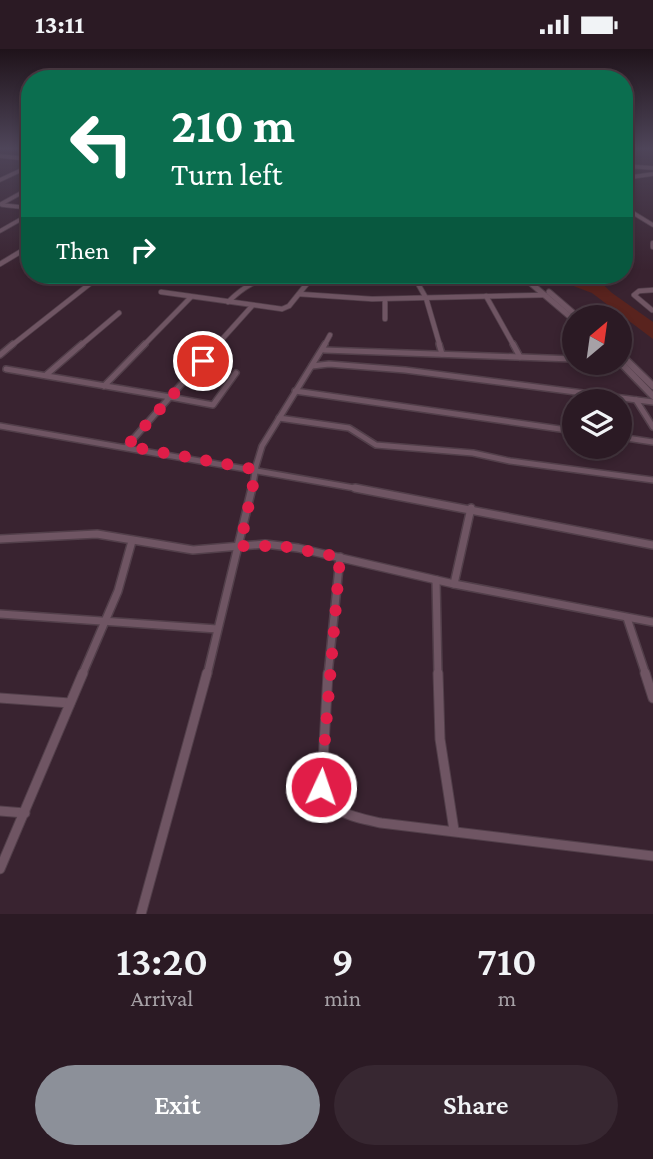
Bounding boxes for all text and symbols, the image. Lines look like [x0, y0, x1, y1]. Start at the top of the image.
text: 13:11 [35, 10, 84, 39]
icon: left [56, 98, 147, 189]
text: 210 m [171, 98, 295, 153]
text: Turn left [171, 156, 282, 192]
icon: right [124, 231, 162, 269]
text: Then [56, 236, 110, 265]
north arrow [562, 305, 632, 375]
map controls [562, 305, 632, 459]
pin [173, 331, 233, 391]
icon: arrive [184, 342, 222, 380]
button: layers [562, 389, 632, 459]
position arrow [284, 750, 358, 824]
text: 13:20 [116, 937, 208, 984]
text: 9 [331, 937, 354, 984]
text: 710 [477, 937, 537, 984]
text: Arrival [131, 985, 193, 1011]
text: min [324, 985, 361, 1011]
text: m [498, 985, 516, 1011]
button: Exit [35, 1065, 320, 1145]
button: Share [334, 1065, 618, 1145]

